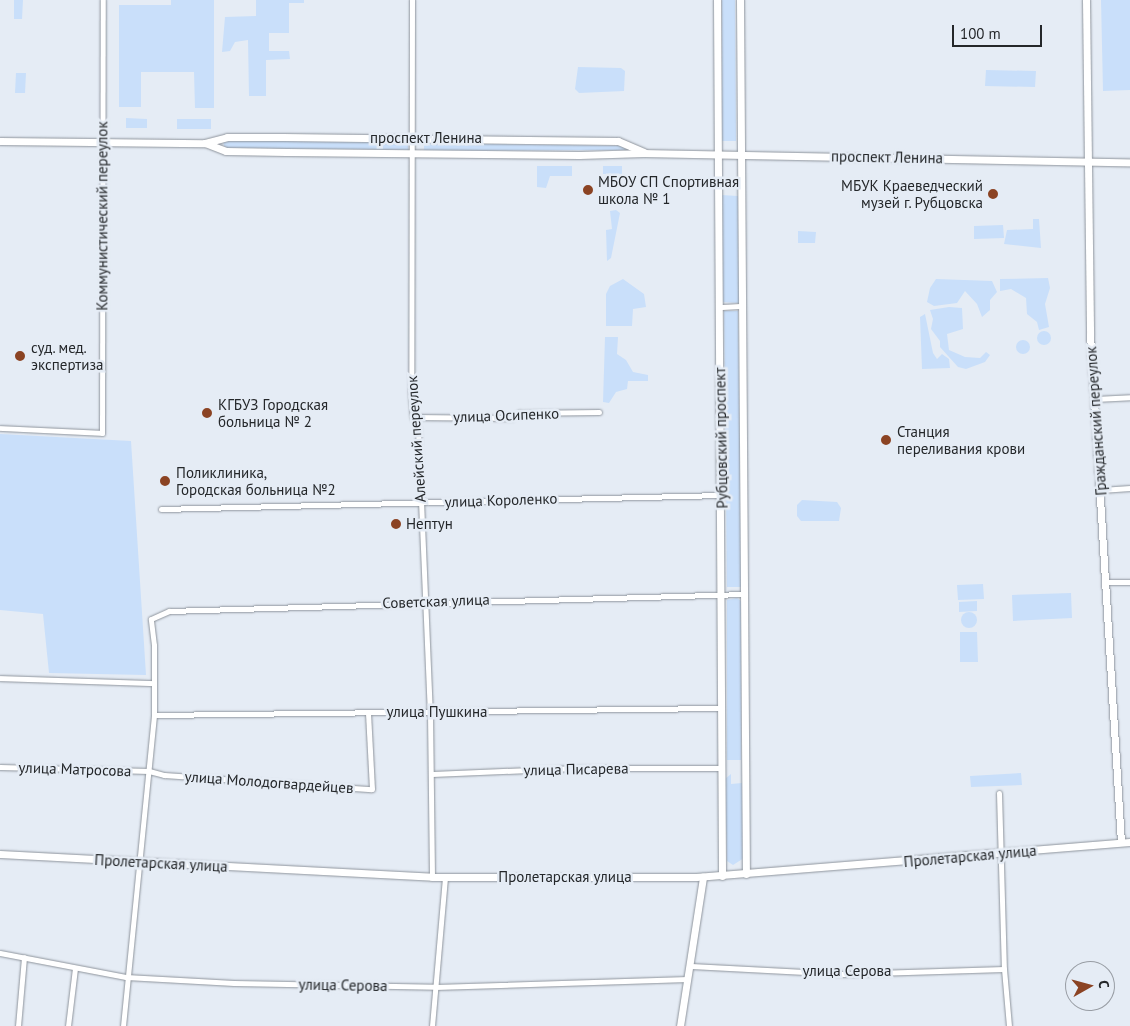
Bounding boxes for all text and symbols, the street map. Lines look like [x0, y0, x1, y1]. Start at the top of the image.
scale bar [955, 15, 1045, 47]
text: 100 m [960, 24, 1001, 43]
street label: Коммунистический переулок [93, 121, 111, 311]
street label: проспект Ленина [370, 129, 482, 147]
street label: проспект Ленина [831, 147, 943, 167]
place label: МБОУ СП Спортивная школа № 1 [598, 172, 740, 207]
place label: МБУК Краеведческий музей г. Рубцовска [841, 176, 983, 211]
marker: МБОУ СП Спортивная школа № 1 [582, 184, 594, 196]
marker: МБУК Краеведческий музей г. Рубцовска [987, 188, 999, 200]
place label: суд. мед. экспертиза [31, 338, 103, 373]
street label: Гражданский переулок [1082, 346, 1110, 496]
marker: суд. мед. экспертиза [13, 349, 27, 363]
street label: Рубцовский проспект [711, 367, 731, 509]
street label: Алейский переулок [403, 375, 429, 503]
place label: КГБУЗ Городская больница № 2 [218, 395, 328, 430]
street label: улица Осипенко [453, 404, 559, 426]
marker: КГБУЗ Городская больница № 2 [200, 406, 214, 420]
place label: Станция переливания крови [897, 422, 1025, 457]
marker: Станция переливания крови [879, 433, 893, 447]
place label: Поликлиника, Городская больница №2 [176, 463, 336, 498]
marker: Поликлиника, Городская больница №2 [158, 474, 172, 488]
street label: улица Короленко [444, 489, 558, 511]
place label: Нептун [406, 515, 453, 533]
marker: Нептун [390, 518, 402, 530]
street label: Советская улица [382, 590, 490, 612]
street label: улица Пушкина [387, 703, 487, 721]
street label: улица Матросова [18, 758, 132, 780]
street label: улица Писарева [523, 759, 629, 779]
street label: улица Молодогвардейцев [184, 767, 354, 797]
street label: Пролетарская улица [903, 841, 1037, 871]
street label: Пролетарская улица [94, 851, 228, 875]
street label: Пролетарская улица [498, 868, 632, 886]
north arrow [1065, 961, 1115, 1011]
street label: улица Серова [803, 962, 891, 980]
street label: улица Серова [298, 975, 388, 995]
text: С [1094, 979, 1113, 989]

